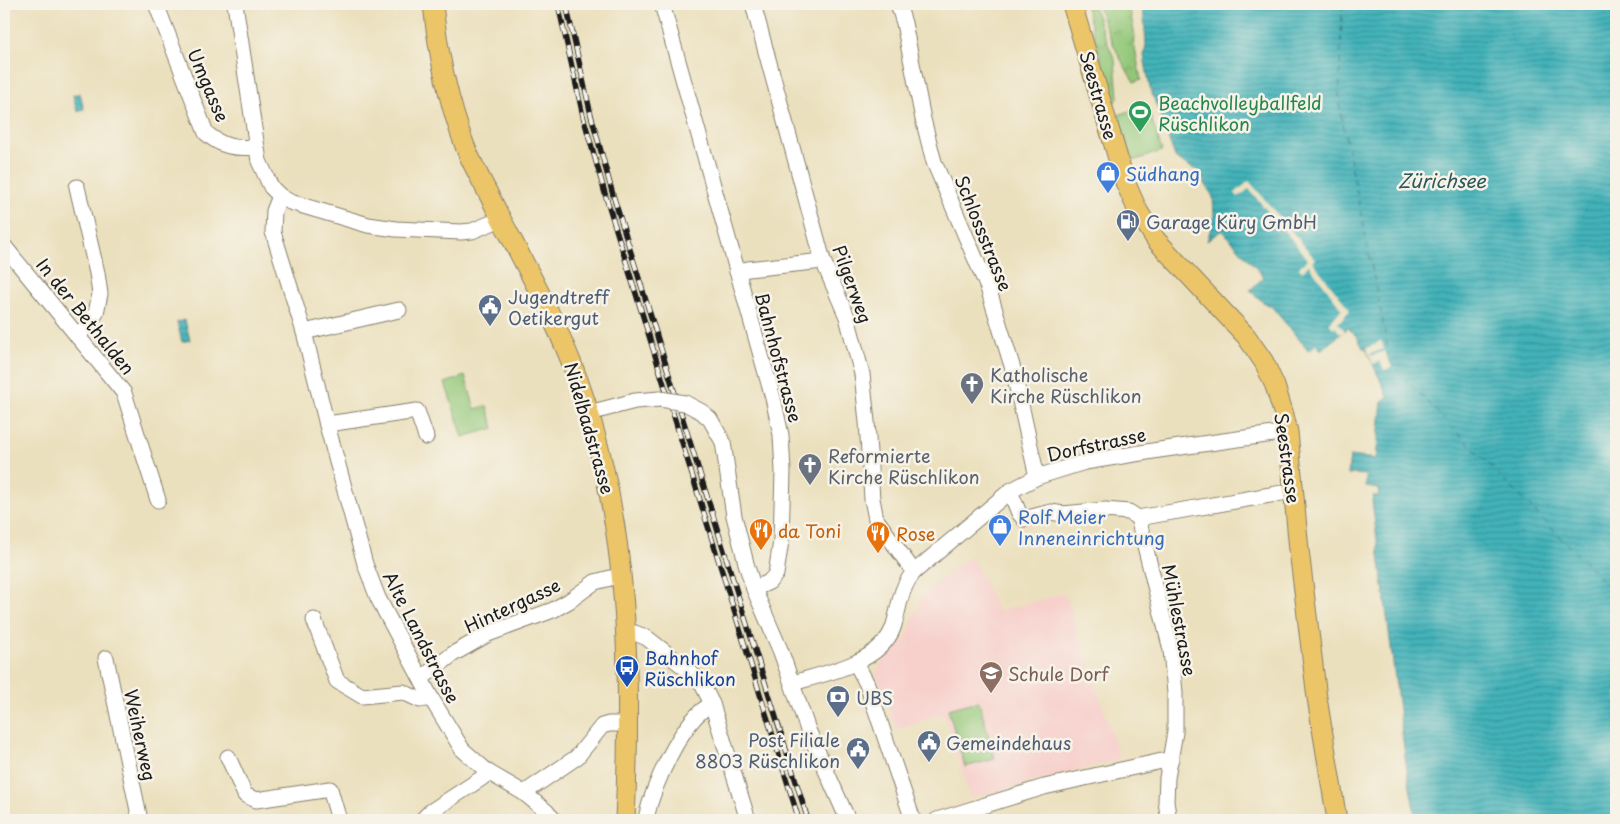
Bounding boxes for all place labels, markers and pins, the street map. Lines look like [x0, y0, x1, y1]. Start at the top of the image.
place label: Beachvolleyballfeld Rüschlikon [1158, 89, 1322, 137]
sports icon: Beachvolleyballfeld Rüschlikon [1127, 99, 1153, 133]
shop icon: Südhang [1095, 160, 1121, 194]
place label: Südhang [1126, 160, 1200, 187]
fuel station icon: Garage Küry GmbH [1115, 208, 1141, 242]
place label: Garage Küry GmbH [1146, 208, 1317, 235]
place label: Jugendtreff Oetikergut [508, 283, 611, 331]
public building icon: Jugendtreff Oetikergut [477, 293, 503, 327]
place label: Katholische Kirche Rüschlikon [990, 361, 1142, 409]
church icon: Katholische Kirche Rüschlikon [959, 371, 985, 405]
place label: Reformierte Kirche Rüschlikon [828, 442, 980, 490]
church icon: Reformierte Kirche Rüschlikon [797, 452, 823, 486]
place label: Rolf Meier Inneneinrichtung [1018, 503, 1165, 551]
shop icon: Rolf Meier Inneneinrichtung [987, 513, 1013, 547]
restaurant icon: da Toni [748, 517, 774, 551]
place label: da Toni [778, 517, 841, 544]
restaurant icon: Rose [865, 520, 891, 554]
place label: Rose [896, 520, 935, 547]
place label: Bahnhof Rüschlikon [644, 644, 736, 692]
bus stop icon: Bahnhof Rüschlikon [614, 654, 640, 688]
school or university icon: Schule Dorf [978, 660, 1004, 694]
place label: Schule Dorf [1008, 660, 1111, 687]
bank icon: UBS [825, 684, 851, 718]
place label: UBS [856, 684, 893, 711]
place label: Post Filiale 8803 Rüschlikon [695, 726, 840, 774]
public building icon: Gemeindehaus [916, 729, 942, 763]
place label: Gemeindehaus [946, 729, 1071, 756]
public building icon: Post Filiale 8803 Rüschlikon [845, 736, 871, 770]

